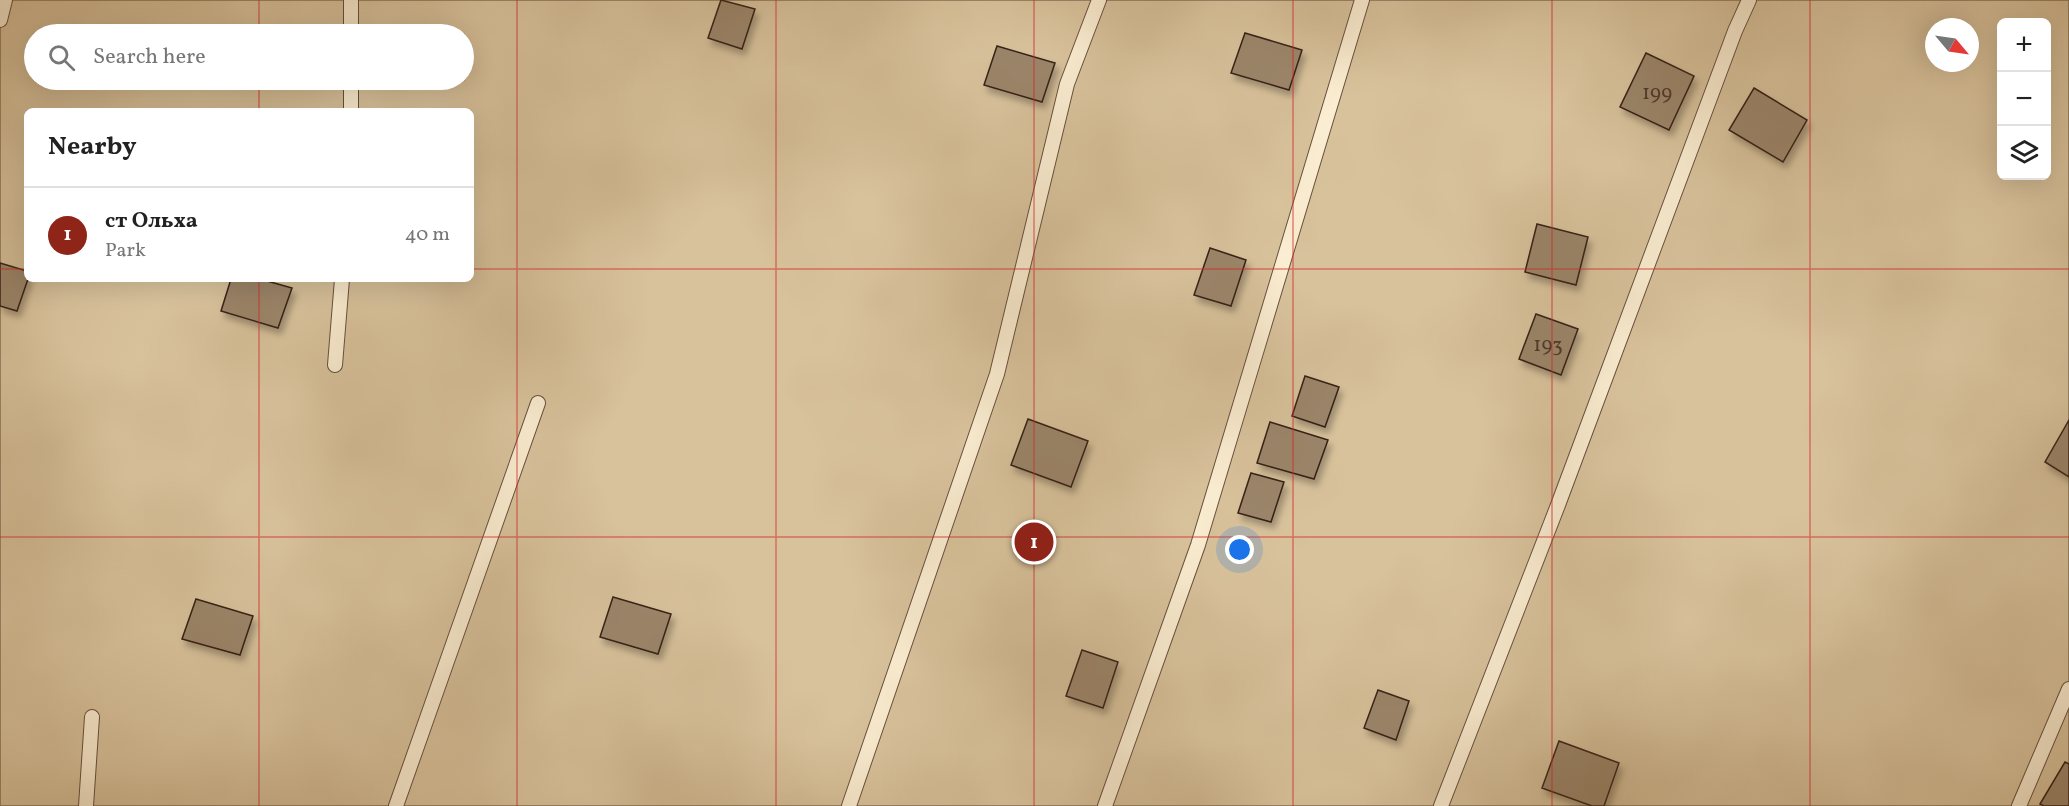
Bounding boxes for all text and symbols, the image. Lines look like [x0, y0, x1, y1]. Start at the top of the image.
north arrow [1925, 18, 1979, 72]
map controls [1997, 18, 2051, 180]
button: + [1997, 18, 2051, 72]
search box [24, 24, 474, 90]
icon: search [45, 41, 78, 74]
text: Search here [93, 42, 206, 73]
button: − [1997, 72, 2051, 126]
house number: 199 [1642, 79, 1672, 108]
button: layers [1997, 126, 2051, 180]
text: Nearby [48, 129, 137, 165]
text: ст Ольха [105, 206, 198, 237]
text: 1 [63, 221, 72, 249]
text: 40 m [405, 221, 450, 249]
text: Park [105, 237, 146, 265]
house number: 193 [1533, 331, 1563, 360]
pin: 1 [1014, 520, 1054, 564]
your location [1225, 535, 1254, 564]

